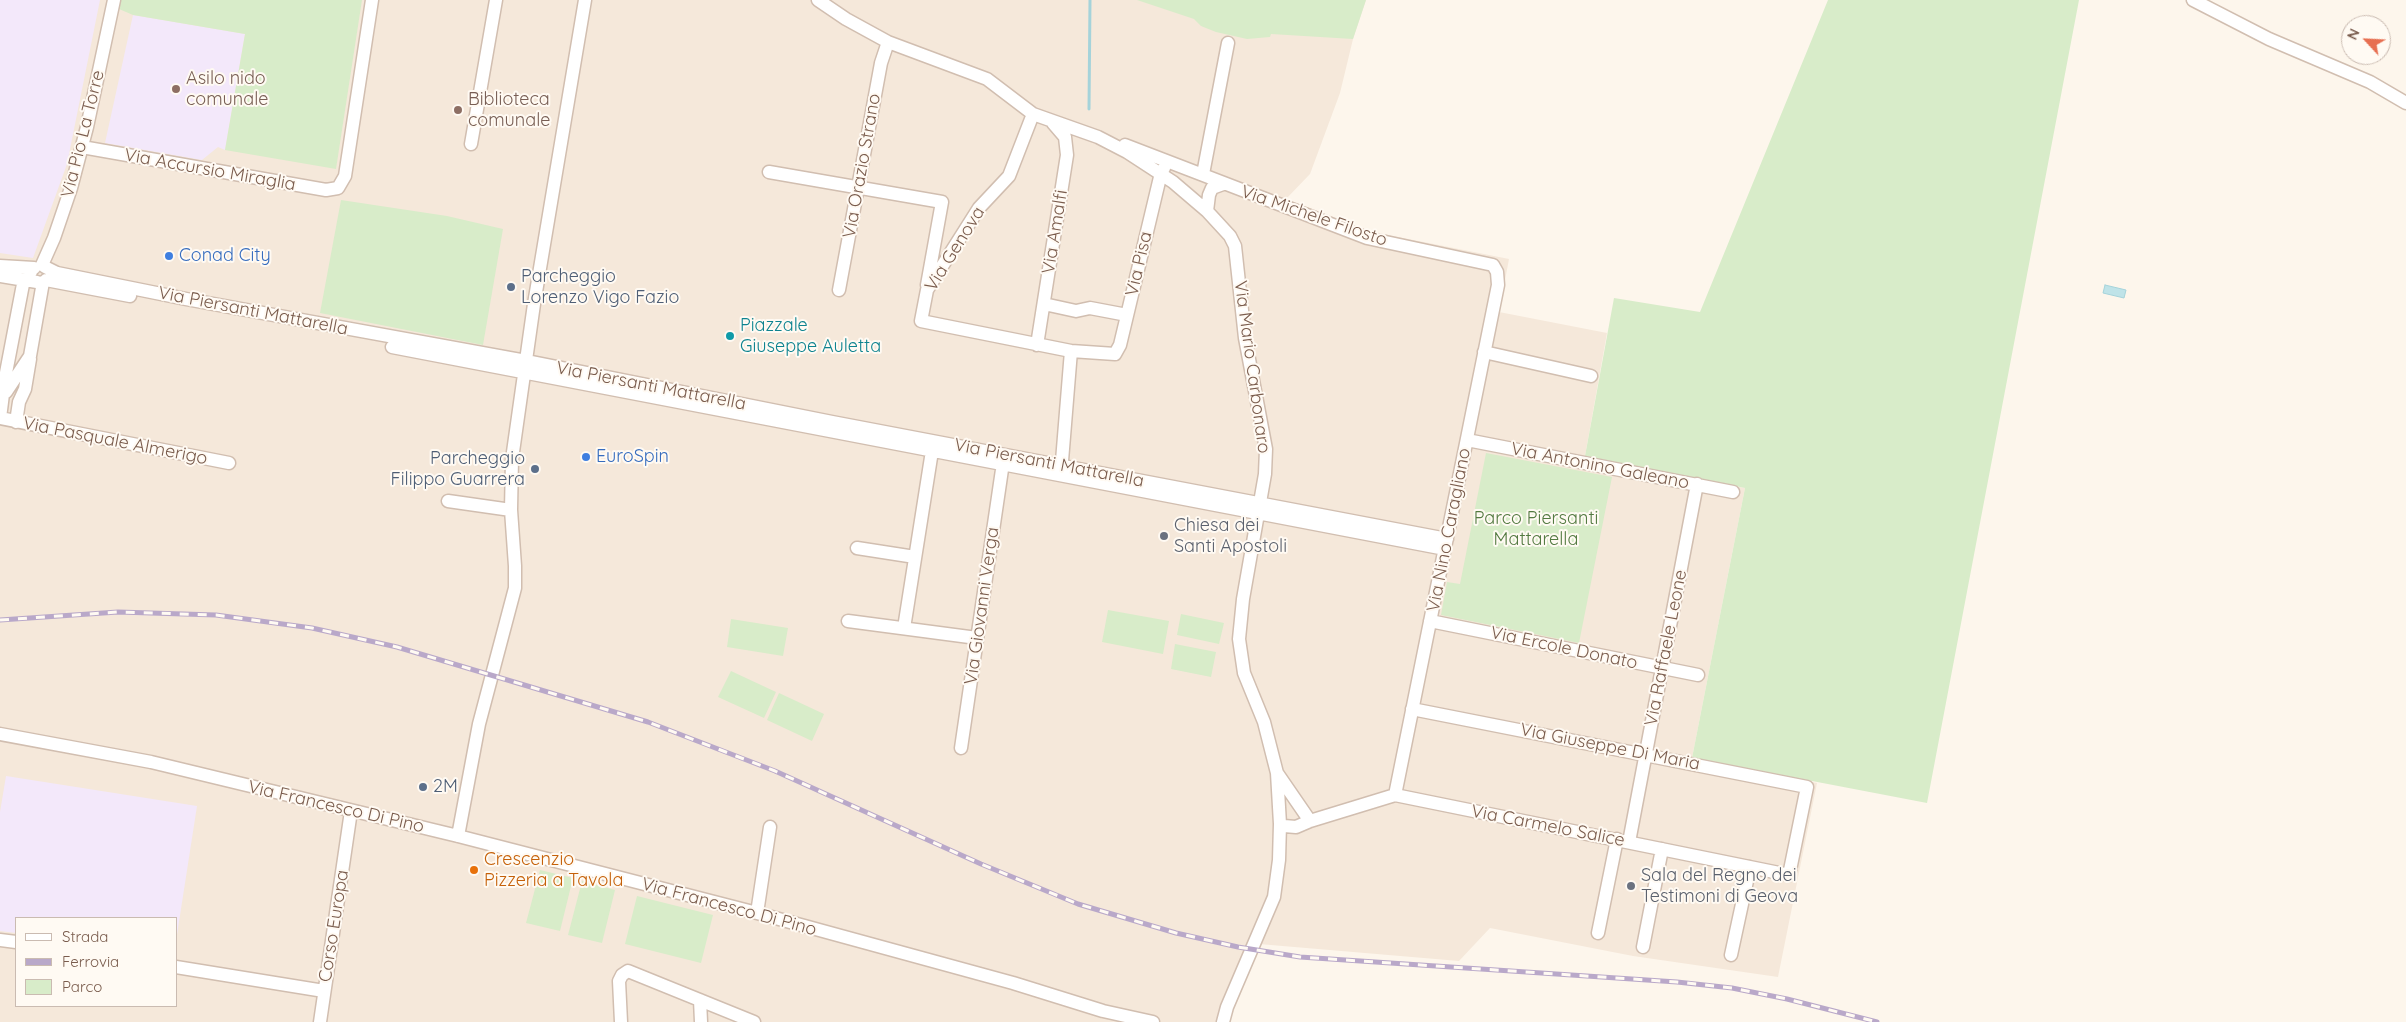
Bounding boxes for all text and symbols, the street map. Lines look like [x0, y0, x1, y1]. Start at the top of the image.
north arrow [2341, 15, 2391, 65]
text: N [2343, 26, 2364, 43]
street label: Via Pio La Torre [57, 68, 109, 200]
place label: Asilo nido comunale [186, 68, 268, 110]
marker: Asilo nido comunale [170, 83, 182, 95]
place label: Biblioteca comunale [468, 89, 550, 132]
street label: Via Orazio Strano [839, 92, 885, 240]
marker: Biblioteca comunale [452, 104, 464, 116]
street label: Via Accursio Miraglia [123, 144, 297, 196]
street label: Via Michele Filosto [1238, 181, 1390, 251]
street label: Via Amalfi [1038, 188, 1072, 276]
street label: Via Genova [920, 203, 990, 295]
street label: Via Pisa [1121, 230, 1157, 298]
place label: Conad City [179, 245, 271, 267]
marker: Conad City [163, 250, 175, 262]
place label: Parcheggio Lorenzo Vigo Fazio [521, 266, 679, 308]
street label: Via Mario Carbonaro [1229, 279, 1275, 455]
marker: Parcheggio Lorenzo Vigo Fazio [505, 281, 517, 293]
street label: Via Piersanti Mattarella [156, 282, 350, 340]
place label: Piazzale Giuseppe Auletta [740, 315, 881, 358]
marker: Piazzale Giuseppe Auletta [724, 330, 736, 342]
street label: Via Piersanti Mattarella [554, 357, 748, 415]
street label: Via Pasquale Almerigo [21, 412, 209, 470]
street label: Via Piersanti Mattarella [952, 434, 1146, 492]
street label: Via Antonino Galeano [1509, 438, 1691, 494]
place label: EuroSpin [596, 446, 669, 468]
street label: Via Nino Caragliano [1423, 446, 1475, 614]
place label: Parcheggio Filippo Guarrera [390, 448, 525, 490]
marker: EuroSpin [580, 451, 592, 463]
marker: Parcheggio Filippo Guarrera [529, 463, 541, 475]
park label: Parco Piersanti Mattarella [1474, 508, 1598, 550]
place label: Chiesa dei Santi Apostoli [1174, 515, 1287, 558]
street label: Via Giovanni Verga [960, 526, 1004, 686]
marker: Chiesa dei Santi Apostoli [1158, 530, 1170, 542]
street label: Via Raffaele Leone [1640, 568, 1692, 728]
street label: Via Ercole Donato [1488, 622, 1640, 674]
street label: Via Giuseppe Di Maria [1518, 719, 1702, 775]
street label: Via Francesco Di Pino [246, 776, 426, 838]
place label: 2M [433, 776, 458, 798]
marker: 2M [417, 781, 429, 793]
street label: Via Carmelo Salice [1469, 801, 1627, 851]
place label: Crescenzio Pizzeria a Tavola [484, 849, 623, 892]
marker: Crescenzio Pizzeria a Tavola [468, 864, 480, 876]
place label: Sala del Regno dei Testimoni di Geova [1641, 865, 1798, 908]
street label: Corso Europa [314, 868, 354, 984]
street label: Via Francesco Di Pino [639, 873, 819, 941]
marker: Sala del Regno dei Testimoni di Geova [1625, 880, 1637, 892]
legend [15, 917, 178, 1007]
text: Strada [62, 927, 108, 946]
text: Ferrovia [62, 952, 119, 971]
text: Parco [62, 977, 102, 996]

